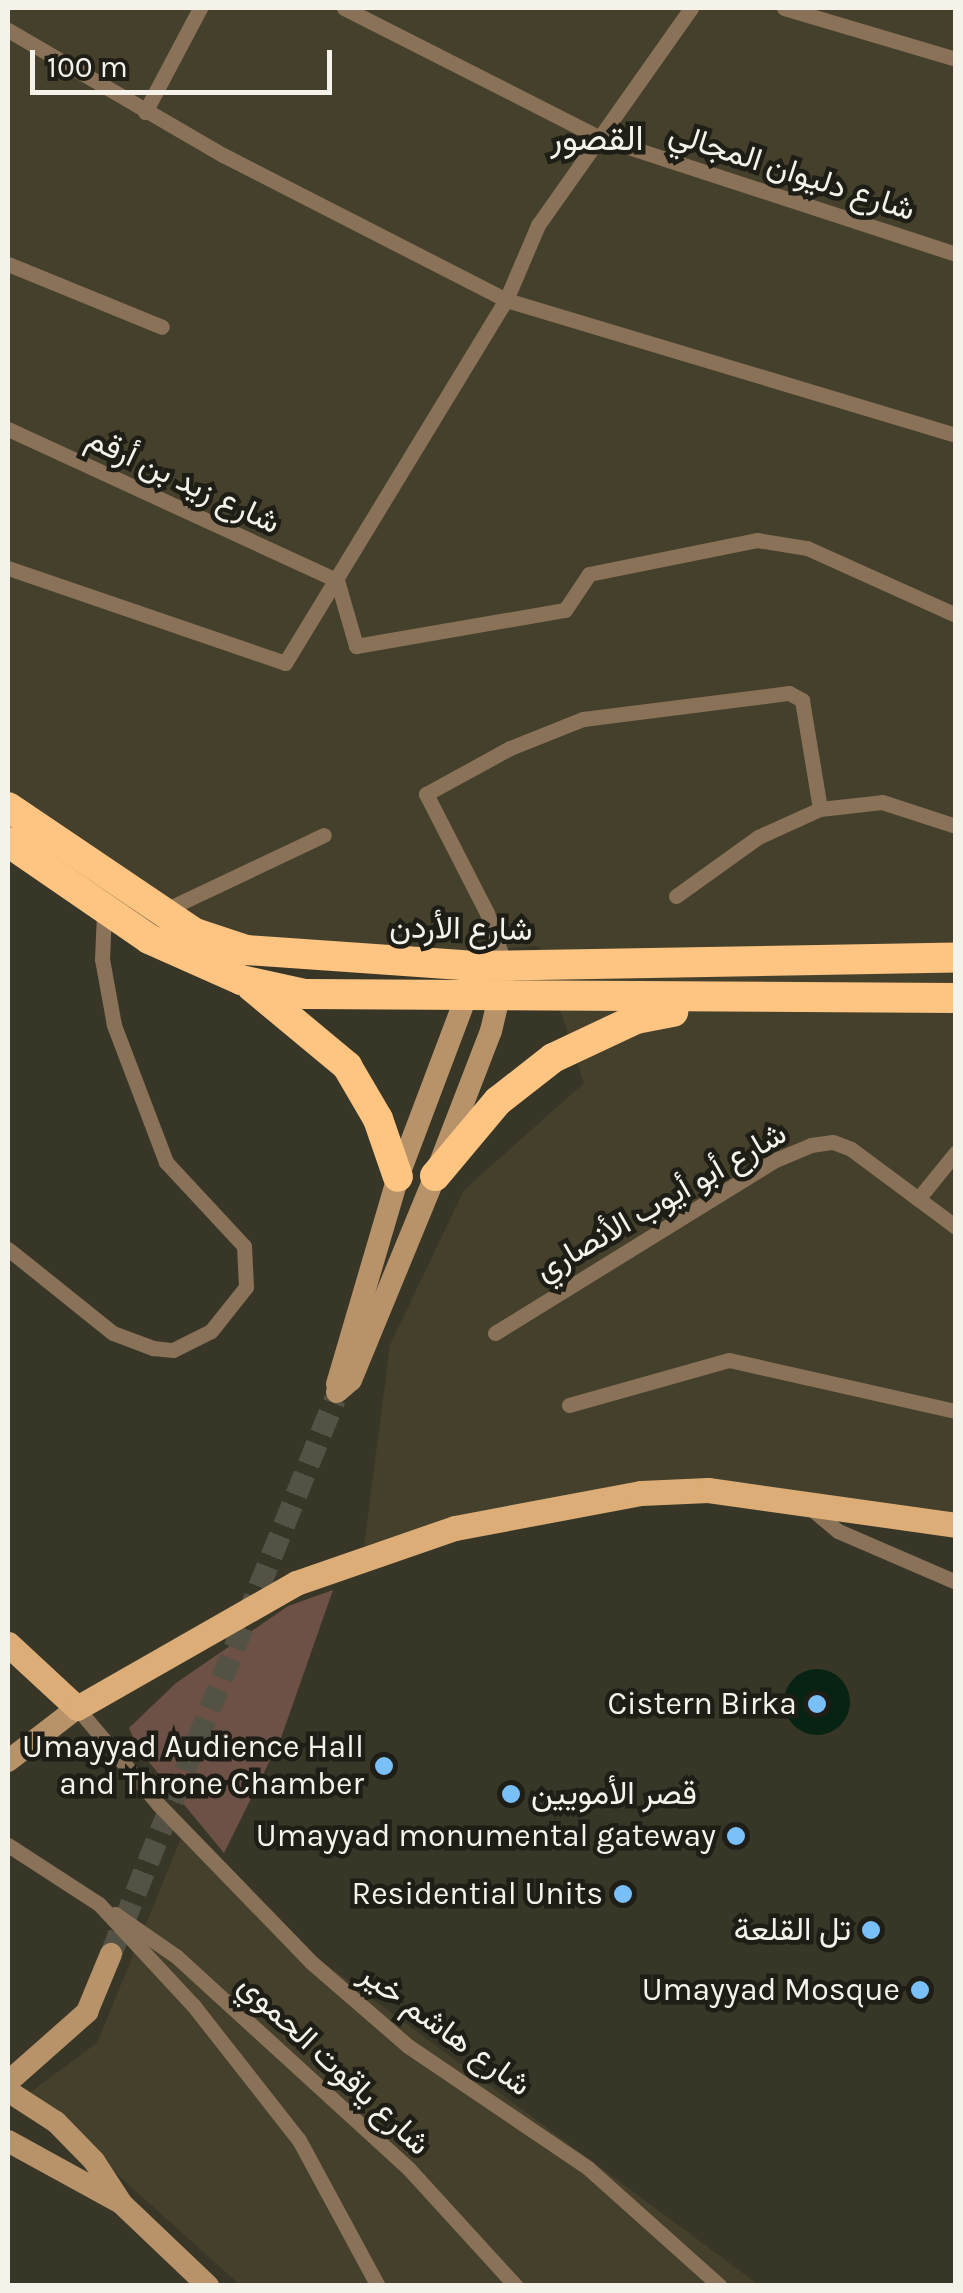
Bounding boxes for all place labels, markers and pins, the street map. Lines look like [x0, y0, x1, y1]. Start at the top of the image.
place label: Cistern Birka [607, 1685, 797, 1723]
marker: Cistern Birka [806, 1693, 828, 1715]
place label: Umayyad Audience Hall and Throne Chamber [22, 1729, 364, 1804]
marker: Umayyad Audience Hall and Throne Chamber [373, 1755, 395, 1777]
place label: قصر الأمويين [531, 1775, 697, 1813]
marker: قصر الأمويين [500, 1783, 522, 1805]
place label: Umayyad monumental gateway [256, 1817, 716, 1855]
marker: Umayyad monumental gateway [725, 1825, 747, 1847]
place label: Residential Units [352, 1875, 603, 1913]
marker: Residential Units [612, 1883, 634, 1905]
place label: تل القلعة [734, 1911, 851, 1949]
marker: تل القلعة [860, 1919, 882, 1941]
place label: Umayyad Mosque [642, 1971, 900, 2009]
marker: Umayyad Mosque [909, 1979, 931, 2001]

